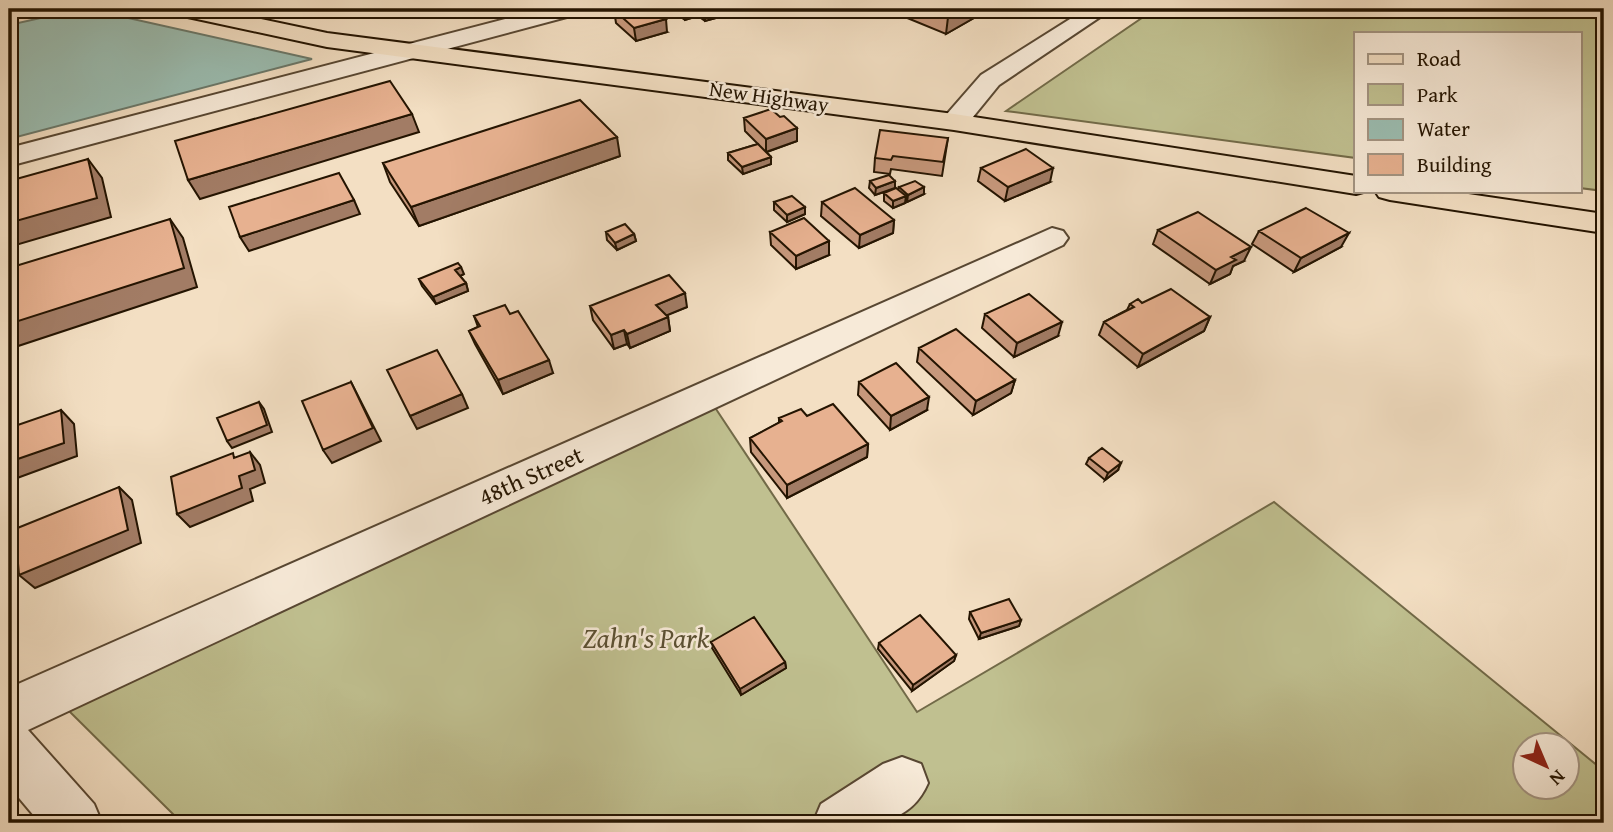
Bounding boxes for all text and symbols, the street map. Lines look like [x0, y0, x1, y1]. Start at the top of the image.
legend [1354, 32, 1582, 192]
text: Road [1417, 43, 1462, 74]
street label: New Highway [707, 73, 831, 120]
text: Park [1417, 79, 1458, 110]
text: Water [1417, 113, 1470, 144]
text: Building [1417, 149, 1492, 180]
street label: 48th Street [473, 437, 589, 514]
park label: Zahn's Park [583, 617, 710, 658]
north arrow [1512, 730, 1582, 800]
text: N [1543, 764, 1572, 793]

